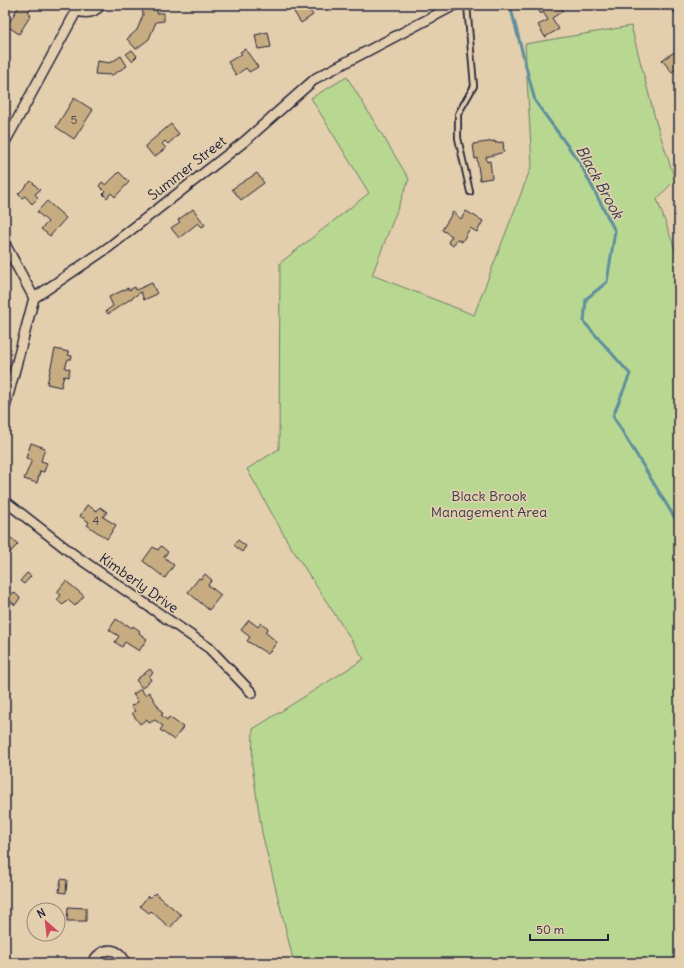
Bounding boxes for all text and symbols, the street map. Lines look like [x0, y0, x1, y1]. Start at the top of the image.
house number: 5 [71, 112, 78, 127]
street label: Summer Street [144, 132, 230, 204]
water label: Black Brook [572, 142, 629, 223]
park label: Black Brook Management Area [431, 487, 547, 521]
house number: 4 [93, 513, 100, 528]
street label: Kimberly Drive [96, 549, 182, 617]
north arrow [26, 902, 66, 942]
text: N [35, 905, 48, 921]
scale bar [530, 916, 608, 942]
text: 50 m [536, 922, 565, 937]

